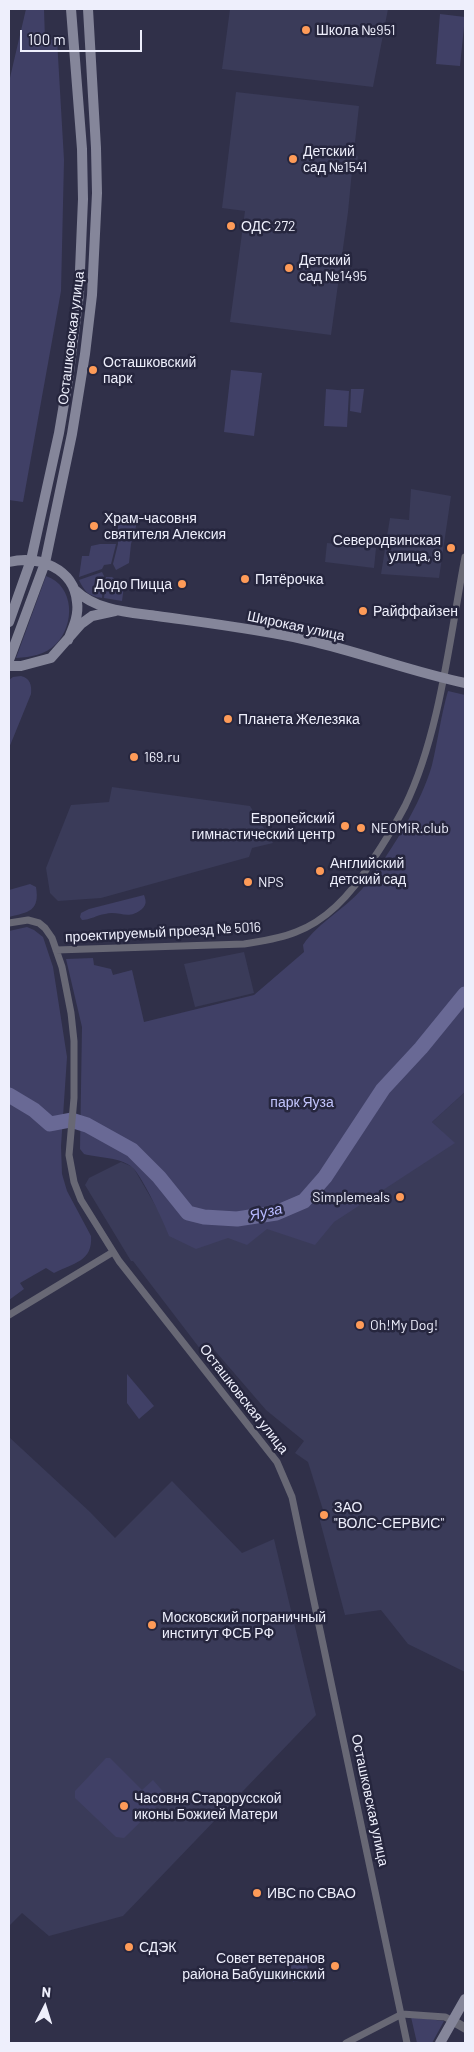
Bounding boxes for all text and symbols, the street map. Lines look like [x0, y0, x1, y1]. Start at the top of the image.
scale bar [22, 20, 145, 52]
place label: Школа №951 [316, 22, 395, 38]
marker: Школа №951 [300, 24, 312, 36]
text: 100 m [28, 30, 66, 48]
place label: Детский сад №1541 [303, 143, 367, 176]
marker: Детский сад №1541 [287, 153, 299, 165]
place label: ОДС 272 [241, 218, 296, 234]
marker: ОДС 272 [225, 220, 237, 232]
place label: Детский сад №1495 [299, 252, 367, 284]
marker: Детский сад №1495 [283, 262, 295, 274]
street label: Осташковская улица [54, 270, 88, 406]
place label: Осташковский парк [103, 354, 196, 387]
marker: Осташковский парк [87, 364, 99, 376]
place label: Храм-часовня святителя Алексия [104, 510, 226, 542]
marker: Храм-часовня святителя Алексия [88, 520, 100, 532]
place label: Северодвинская улица, 9 [333, 532, 441, 564]
marker: Северодвинская улица, 9 [445, 542, 457, 554]
place label: Пятёрочка [255, 571, 324, 587]
marker: Пятёрочка [239, 573, 251, 585]
place label: Додо Пицца [94, 576, 172, 592]
marker: Додо Пицца [176, 578, 188, 590]
place label: Райффайзен [373, 603, 458, 619]
marker: Райффайзен [357, 605, 369, 617]
street label: Широкая улица [246, 607, 346, 645]
place label: Планета Железяка [238, 711, 360, 727]
marker: Планета Железяка [222, 713, 234, 725]
place label: 169.ru [144, 749, 180, 765]
marker: 169.ru [128, 751, 140, 763]
place label: Европейский гимнастический центр [191, 810, 335, 842]
marker: Европейский гимнастический центр [339, 820, 351, 832]
place label: NEOMiR.club [371, 820, 449, 836]
marker: NEOMiR.club [355, 822, 367, 834]
place label: Английский детский сад [330, 855, 406, 888]
marker: Английский детский сад [314, 865, 326, 877]
place label: NPS [258, 874, 284, 890]
marker: NPS [242, 876, 254, 888]
street label: проектируемый проезд № 5016 [65, 918, 261, 946]
park label: парк Яуза [270, 1094, 334, 1110]
place label: Simplemeals [312, 1189, 390, 1205]
marker: Simplemeals [394, 1191, 406, 1203]
water label: Яуза [248, 1200, 284, 1224]
place label: Oh!My Dog! [370, 1317, 438, 1333]
marker: Oh!My Dog! [354, 1319, 366, 1331]
street label: Осташковская улица [196, 1341, 292, 1457]
place label: ЗАО "ВОЛС-СЕРВИС" [334, 1499, 444, 1531]
marker: ЗАО "ВОЛС-СЕРВИС" [318, 1509, 330, 1521]
place label: Московский пограничный институт ФСБ РФ [162, 1609, 326, 1641]
marker: Московский пограничный институт ФСБ РФ [146, 1619, 158, 1631]
street label: Осташковская улица [348, 1732, 392, 1868]
place label: Часовня Старорусской иконы Божией Матери [134, 1790, 282, 1822]
marker: Часовня Старорусской иконы Божией Матери [118, 1800, 130, 1812]
place label: ИВС по СВАО [267, 1885, 356, 1901]
marker: ИВС по СВАО [251, 1887, 263, 1899]
place label: СДЭК [139, 1939, 177, 1955]
marker: СДЭК [123, 1941, 135, 1953]
place label: Совет ветеранов района Бабушкинский [182, 1950, 325, 1982]
marker: Совет ветеранов района Бабушкинский [329, 1960, 341, 1972]
north arrow [20, 1982, 70, 2032]
text: N [41, 1983, 52, 2000]

